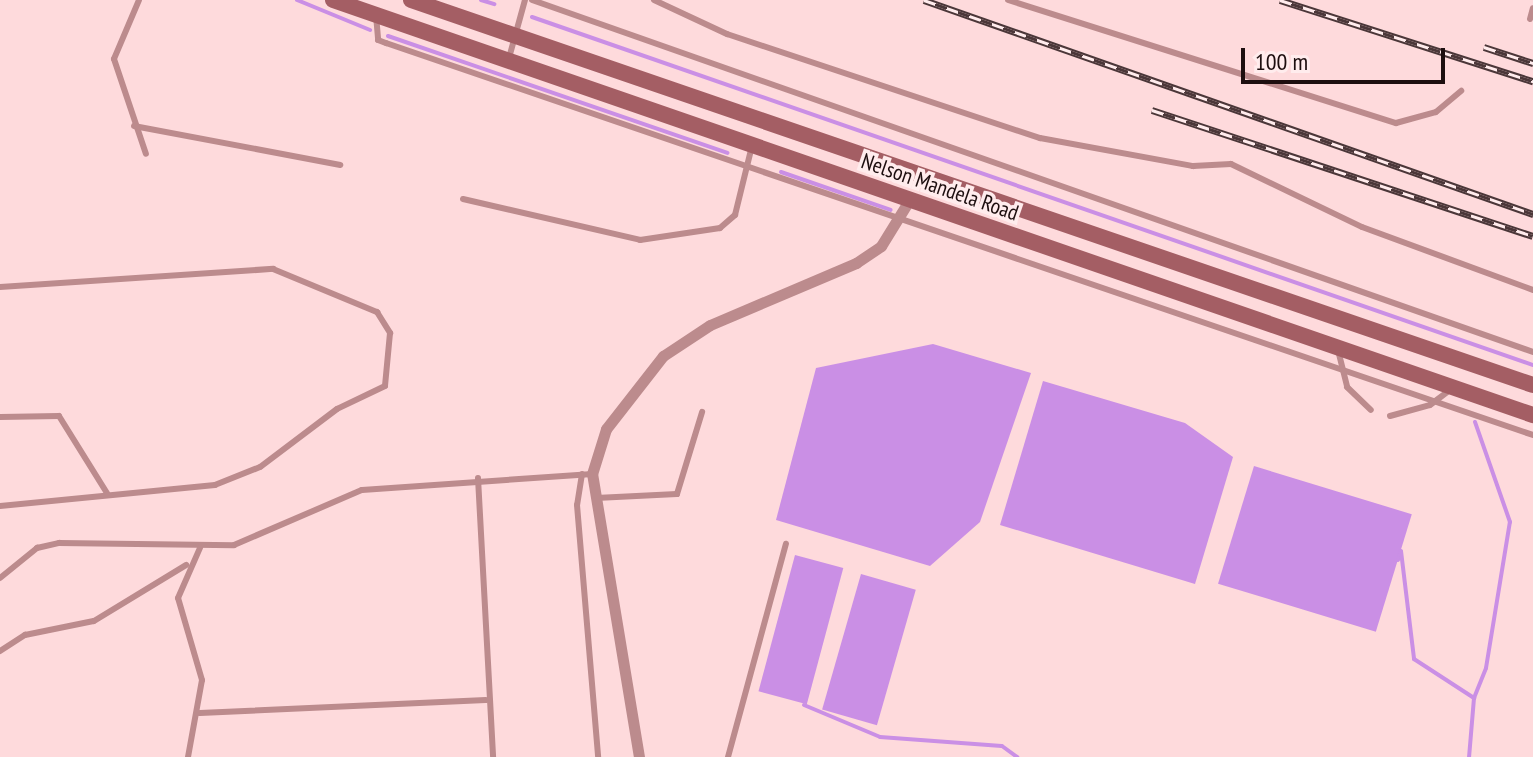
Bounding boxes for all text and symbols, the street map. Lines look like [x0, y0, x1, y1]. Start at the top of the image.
scale bar [1245, 32, 1449, 82]
text: 100 m [1255, 46, 1308, 77]
street label: Nelson Mandela Road [858, 148, 1022, 226]

